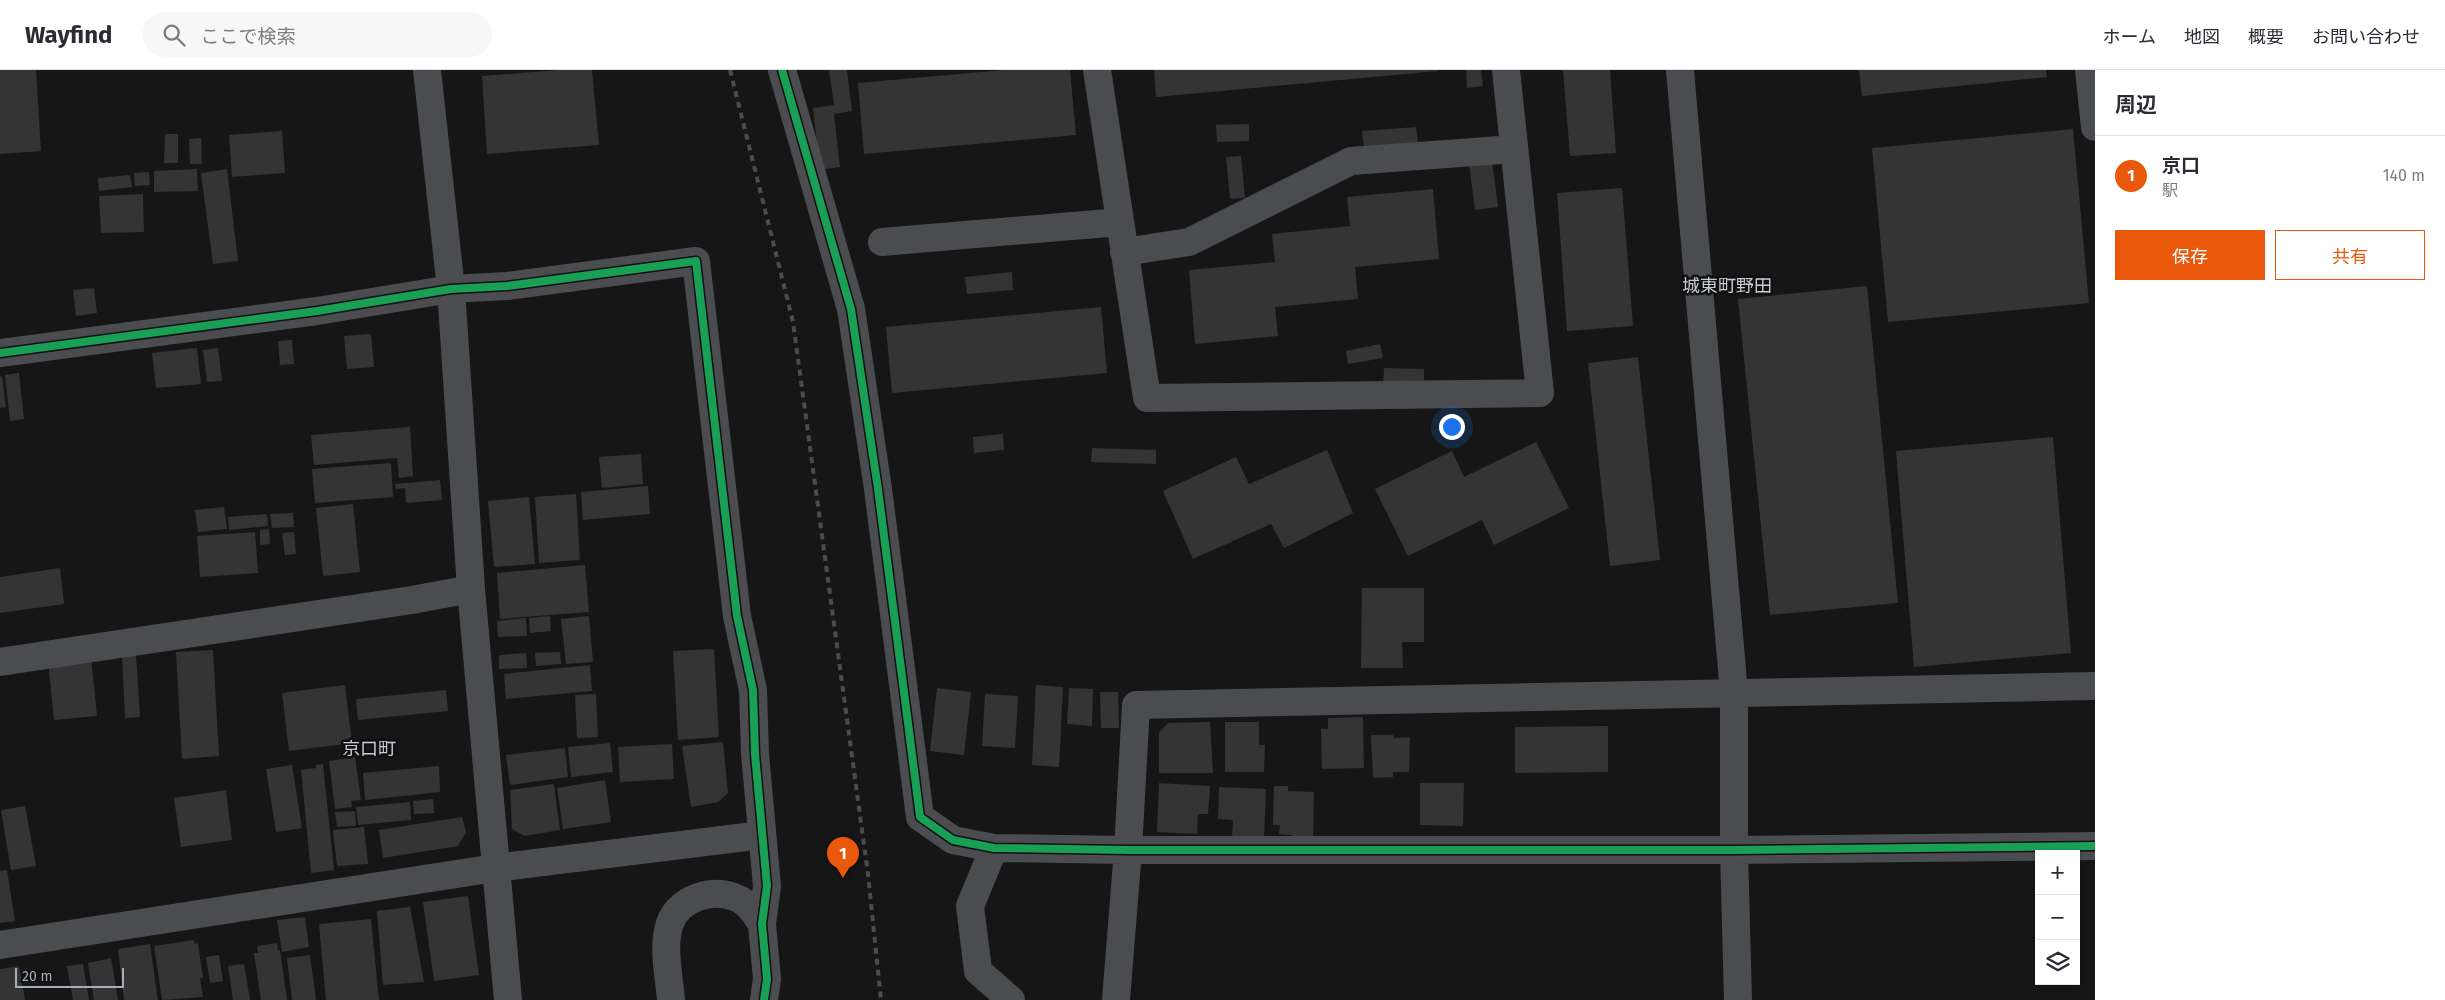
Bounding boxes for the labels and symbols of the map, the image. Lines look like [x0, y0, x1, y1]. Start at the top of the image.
district label: 城東町野田 [1682, 275, 1772, 297]
your location [1439, 414, 1465, 440]
district label: 京口町 [342, 738, 396, 760]
pin: 1 [827, 837, 859, 878]
scale bar [15, 965, 124, 988]

